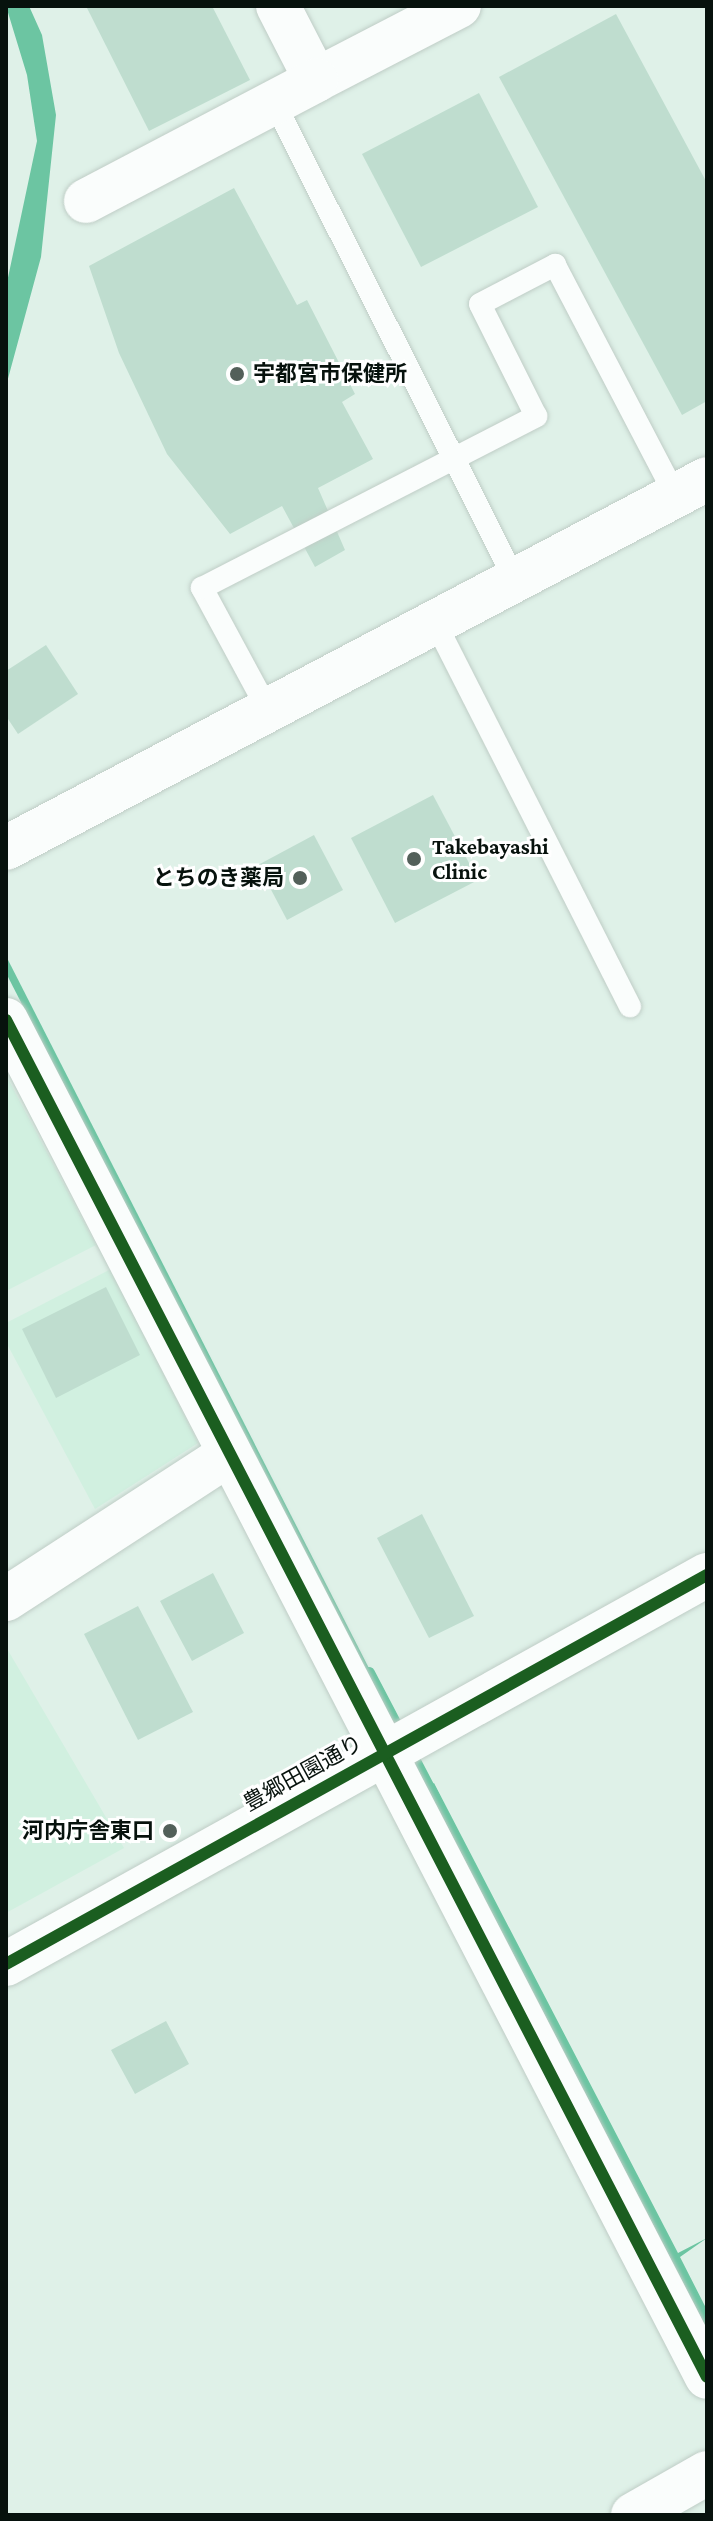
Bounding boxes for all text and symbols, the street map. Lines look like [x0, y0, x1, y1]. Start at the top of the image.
place label: 宇都宮市保健所 [253, 361, 407, 387]
marker: 宇都宮市保健所 [228, 365, 246, 383]
place label: Takebayashi Clinic [432, 833, 549, 884]
marker: Takebayashi Clinic [403, 848, 425, 870]
place label: とちのき薬局 [152, 865, 284, 891]
marker: とちのき薬局 [291, 869, 309, 887]
street label: 豊郷田園通り [239, 1729, 367, 1817]
place label: 河内庁舎東口 [22, 1818, 154, 1844]
marker: 河内庁舎東口 [161, 1822, 179, 1840]

